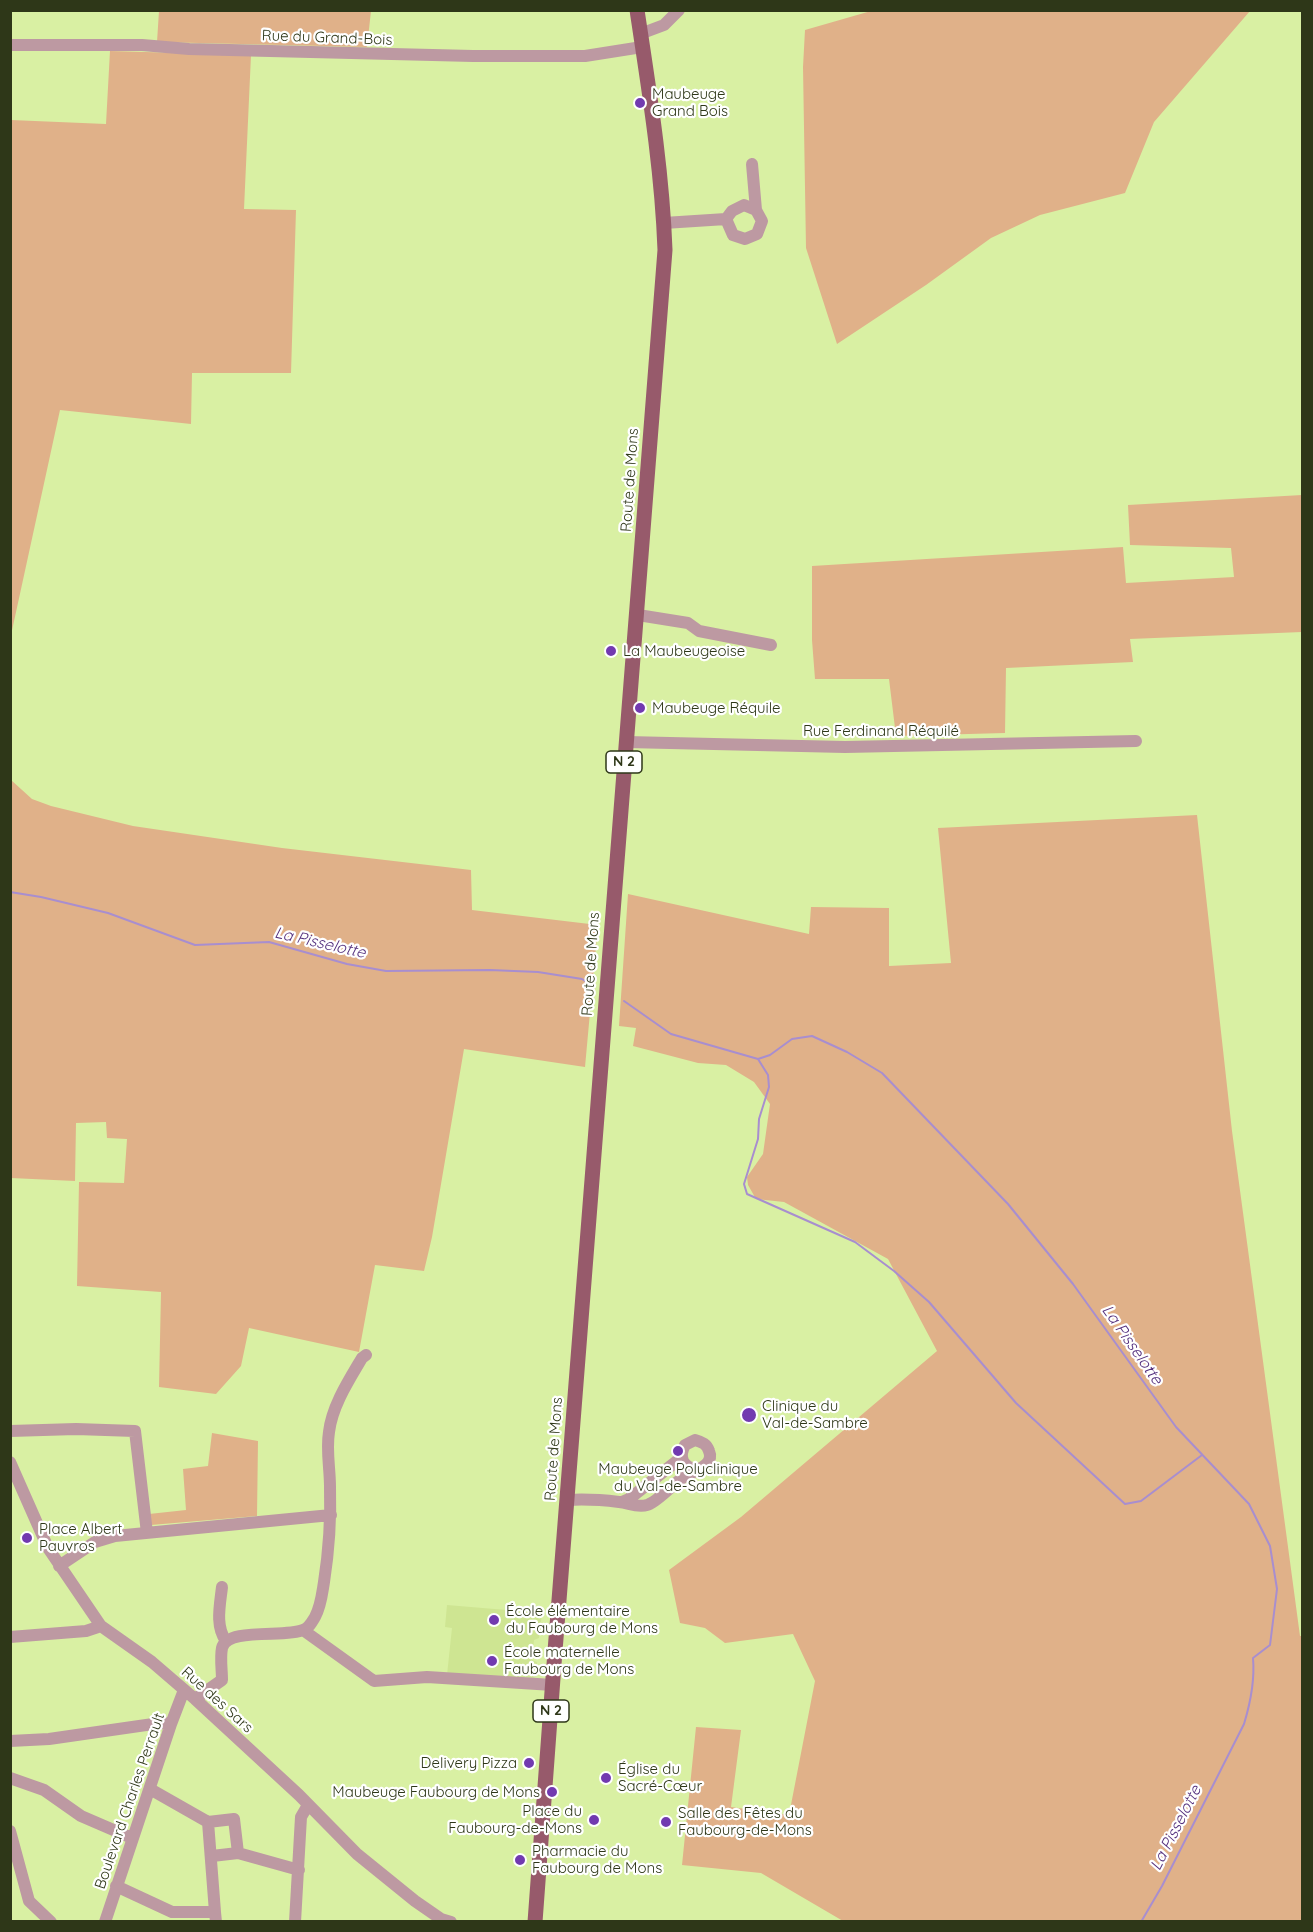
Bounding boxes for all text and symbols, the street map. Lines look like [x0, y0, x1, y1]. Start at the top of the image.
street label: Rue du Grand-Bois [261, 27, 393, 49]
place label: Maubeuge Grand Bois [652, 85, 728, 120]
marker: Maubeuge Grand Bois [633, 96, 647, 110]
street label: Route de Mons [617, 428, 643, 532]
place label: La Maubeugeoise [623, 642, 745, 660]
marker: La Maubeugeoise [604, 644, 618, 658]
place label: Maubeuge Réquile [652, 699, 781, 717]
marker: Maubeuge Réquile [633, 701, 647, 715]
street label: Rue Ferdinand Réquilé [803, 722, 959, 740]
road number: N 2 [606, 751, 642, 773]
street label: Route de Mons [578, 912, 604, 1016]
water label: La Pisselotte [273, 923, 367, 963]
water label: La Pisselotte [1098, 1302, 1166, 1388]
street label: Route de Mons [541, 1397, 567, 1501]
place label: Clinique du Val-de-Sambre [762, 1397, 868, 1432]
marker: Clinique du Val-de-Sambre [740, 1406, 758, 1424]
marker: Maubeuge Polyclinique du Val-de-Sambre [671, 1444, 685, 1458]
place label: Maubeuge Polyclinique du Val-de-Sambre [598, 1460, 758, 1495]
place label: Place Albert Pauvros [39, 1520, 122, 1555]
marker: Place Albert Pauvros [20, 1531, 34, 1545]
place label: École élémentaire du Faubourg de Mons [506, 1602, 658, 1637]
marker: École élémentaire du Faubourg de Mons [487, 1613, 501, 1627]
place label: École maternelle Faubourg de Mons [504, 1643, 634, 1678]
marker: École maternelle Faubourg de Mons [485, 1654, 499, 1668]
street label: Rue des Sars [178, 1663, 256, 1737]
road number: N 2 [533, 1700, 569, 1722]
street label: Boulevard Charles Perrault [91, 1710, 169, 1892]
place label: Delivery Pizza [421, 1754, 517, 1772]
marker: Delivery Pizza [522, 1756, 536, 1770]
place label: Église du Sacré-Cœur [618, 1760, 702, 1795]
marker: Église du Sacré-Cœur [599, 1771, 613, 1785]
water label: La Pisselotte [1146, 1782, 1206, 1874]
place label: Maubeuge Faubourg de Mons [332, 1783, 540, 1801]
marker: Maubeuge Faubourg de Mons [545, 1785, 559, 1799]
place label: Place du Faubourg-de-Mons [448, 1802, 582, 1837]
place label: Salle des Fêtes du Faubourg-de-Mons [678, 1804, 812, 1839]
marker: Place du Faubourg-de-Mons [587, 1813, 601, 1827]
marker: Salle des Fêtes du Faubourg-de-Mons [659, 1815, 673, 1829]
place label: Pharmacie du Faubourg de Mons [532, 1842, 662, 1877]
marker: Pharmacie du Faubourg de Mons [513, 1853, 527, 1867]

